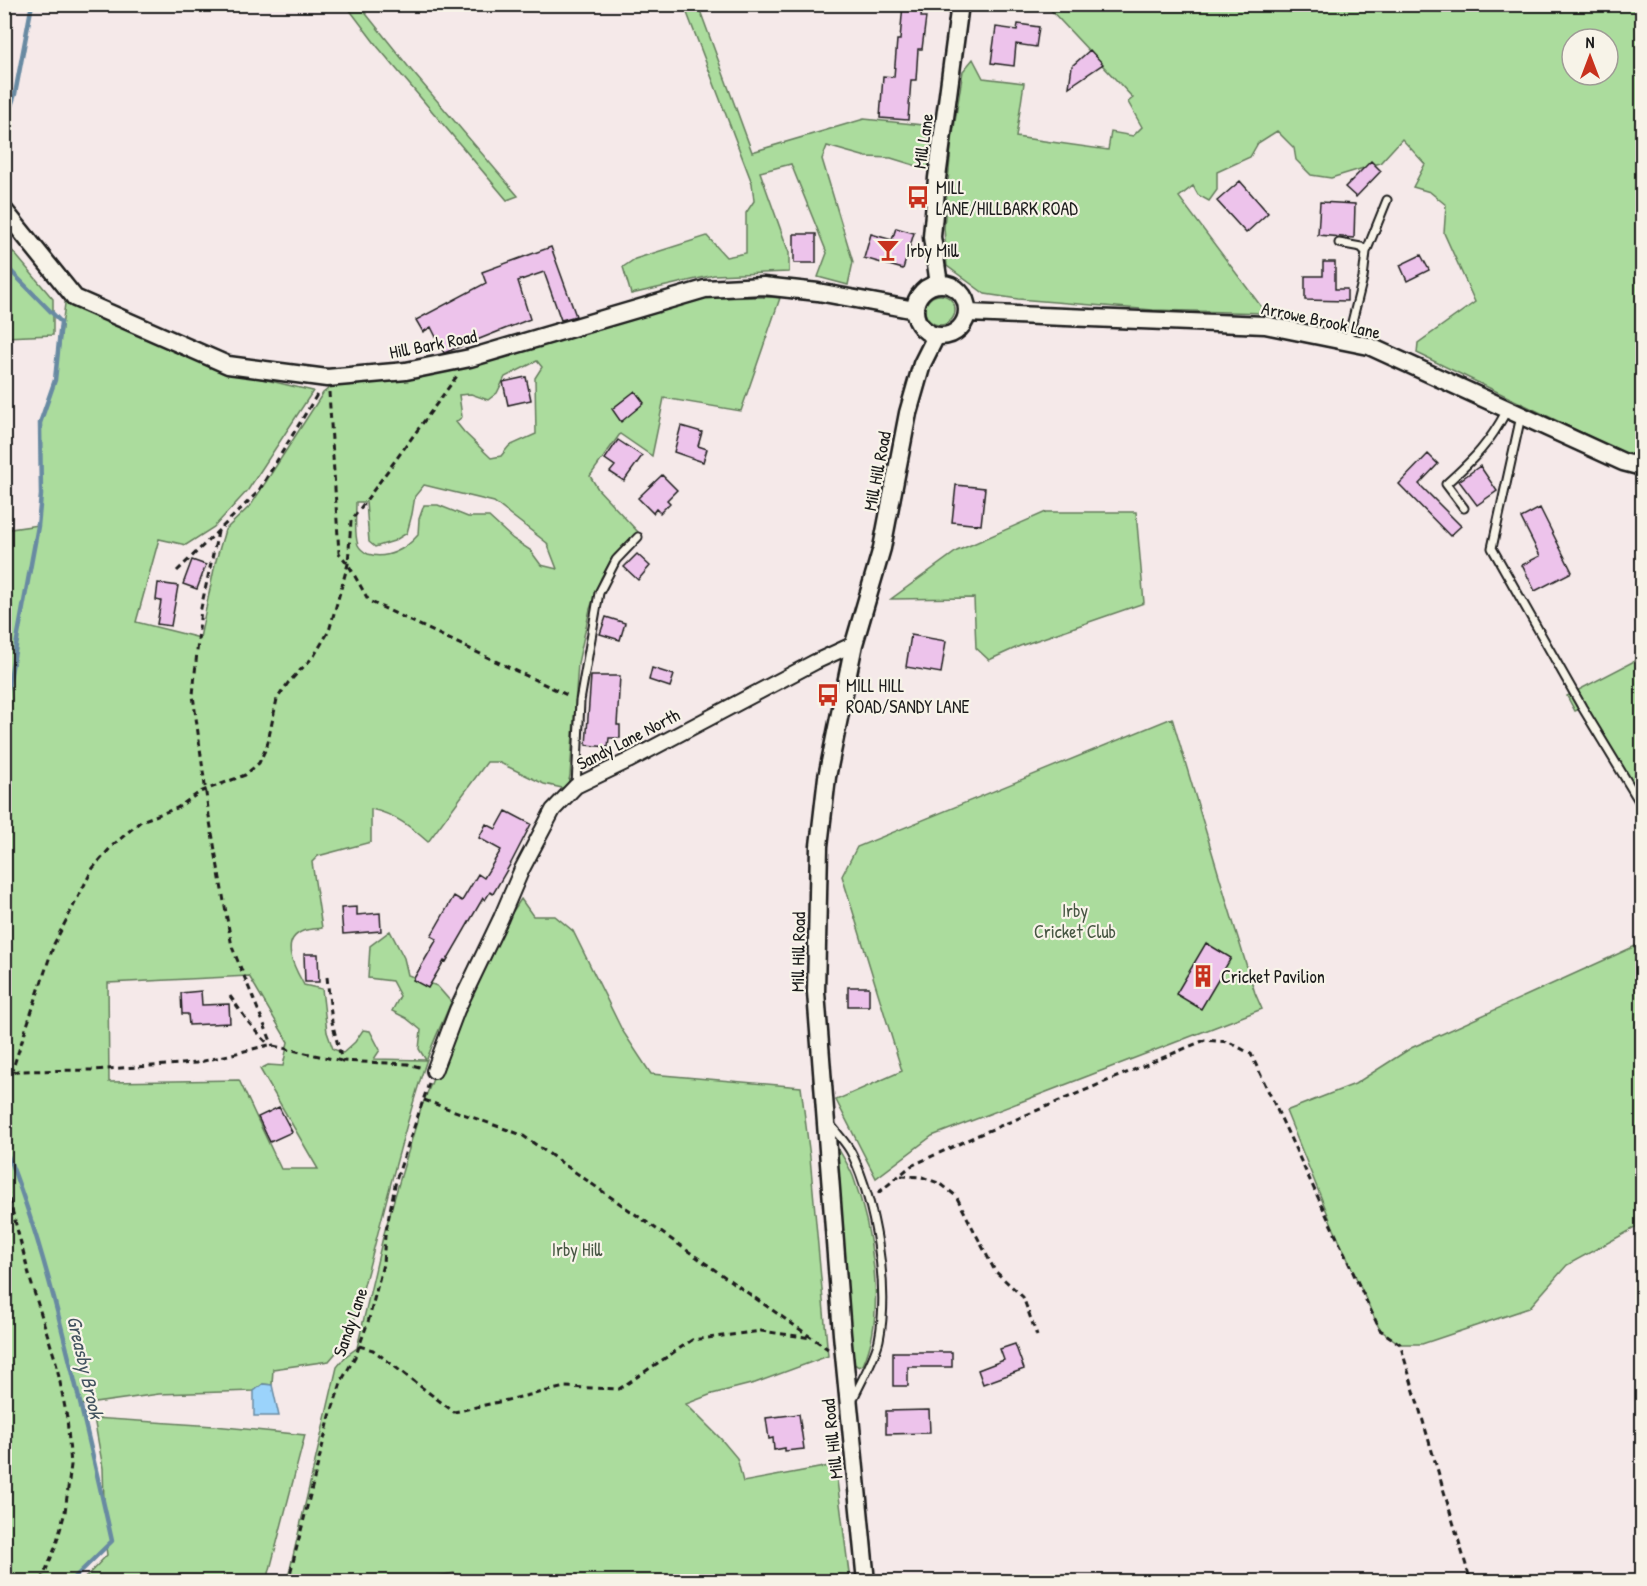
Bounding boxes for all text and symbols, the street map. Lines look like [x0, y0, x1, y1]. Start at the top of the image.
north arrow [1560, 27, 1620, 87]
text: N [1586, 31, 1595, 53]
street label: Mill Lane [907, 112, 939, 170]
place label: MILL LANE/HILLBARK ROAD [936, 175, 1078, 221]
bus stop icon: MILL LANE/HILLBARK ROAD [905, 184, 931, 210]
bar icon: Irby Mill [875, 237, 901, 263]
place label: Irby Mill [906, 238, 959, 263]
street label: Arrowe Brook Lane [1259, 295, 1383, 345]
street label: Hill Bark Road [387, 323, 479, 365]
street label: Mill Hill Road [857, 429, 897, 513]
place label: MILL HILL ROAD/SANDY LANE [846, 673, 969, 719]
bus stop icon: MILL HILL ROAD/SANDY LANE [815, 682, 841, 708]
street label: Sandy Lane North [572, 702, 684, 776]
park label: Irby Cricket Club [1034, 898, 1116, 944]
street label: Mill Hill Road [785, 912, 811, 992]
building icon: Cricket Pavilion [1190, 963, 1216, 989]
place label: Cricket Pavilion [1221, 964, 1325, 989]
park label: Irby Hill [552, 1237, 603, 1262]
street label: Sandy Lane [327, 1284, 373, 1360]
water label: Greasby Brook [60, 1313, 111, 1423]
street label: Mill Hill Road [815, 1398, 849, 1480]

